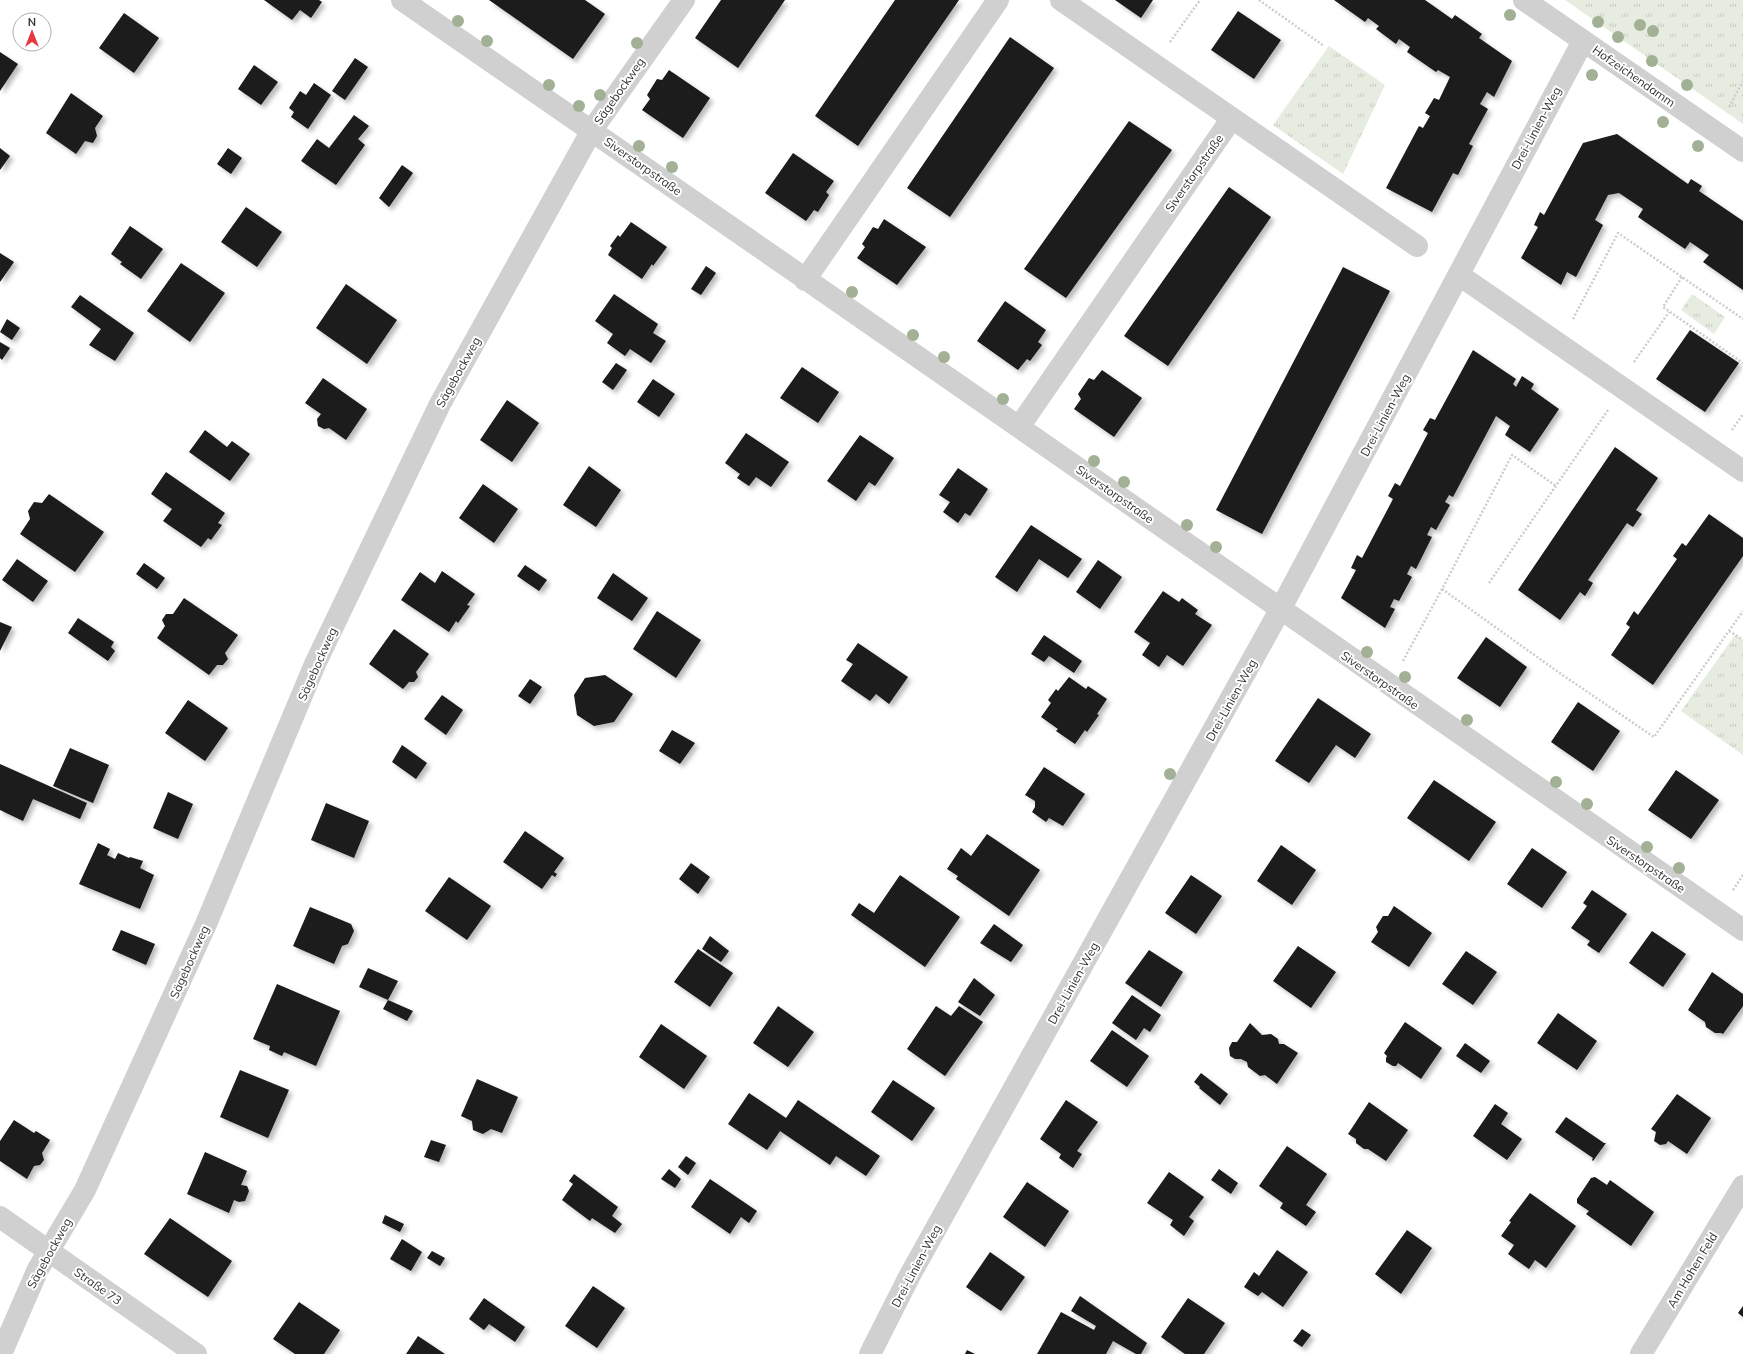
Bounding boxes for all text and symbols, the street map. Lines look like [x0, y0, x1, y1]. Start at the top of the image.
north arrow [12, 12, 52, 52]
text: N [28, 15, 36, 29]
street label: Hofzeichendamm [1590, 42, 1678, 110]
street label: Sägebockweg [590, 55, 648, 127]
street label: Drei-Linien-Weg [1508, 84, 1564, 172]
street label: Siverstorpstraße [1162, 131, 1226, 215]
street label: Siverstorpstraße [601, 134, 685, 198]
street label: Sägebockweg [432, 334, 484, 410]
street label: Drei-Linien-Weg [1357, 371, 1413, 459]
street label: Siverstorpstraße [1073, 462, 1157, 526]
street label: Sägebockweg [294, 625, 340, 703]
street label: Siverstorpstraße [1338, 648, 1422, 712]
street label: Drei-Linien-Weg [1202, 656, 1260, 744]
street label: Siverstorpstraße [1604, 832, 1688, 896]
street label: Sägebockweg [166, 923, 212, 1001]
street label: Drei-Linien-Weg [1044, 939, 1102, 1027]
street label: Sägebockweg [23, 1215, 75, 1291]
street label: Drei-Linien-Weg [888, 1222, 944, 1310]
street label: Am Hohen Feld [1664, 1230, 1720, 1310]
street label: Straße 73 [71, 1264, 125, 1308]

